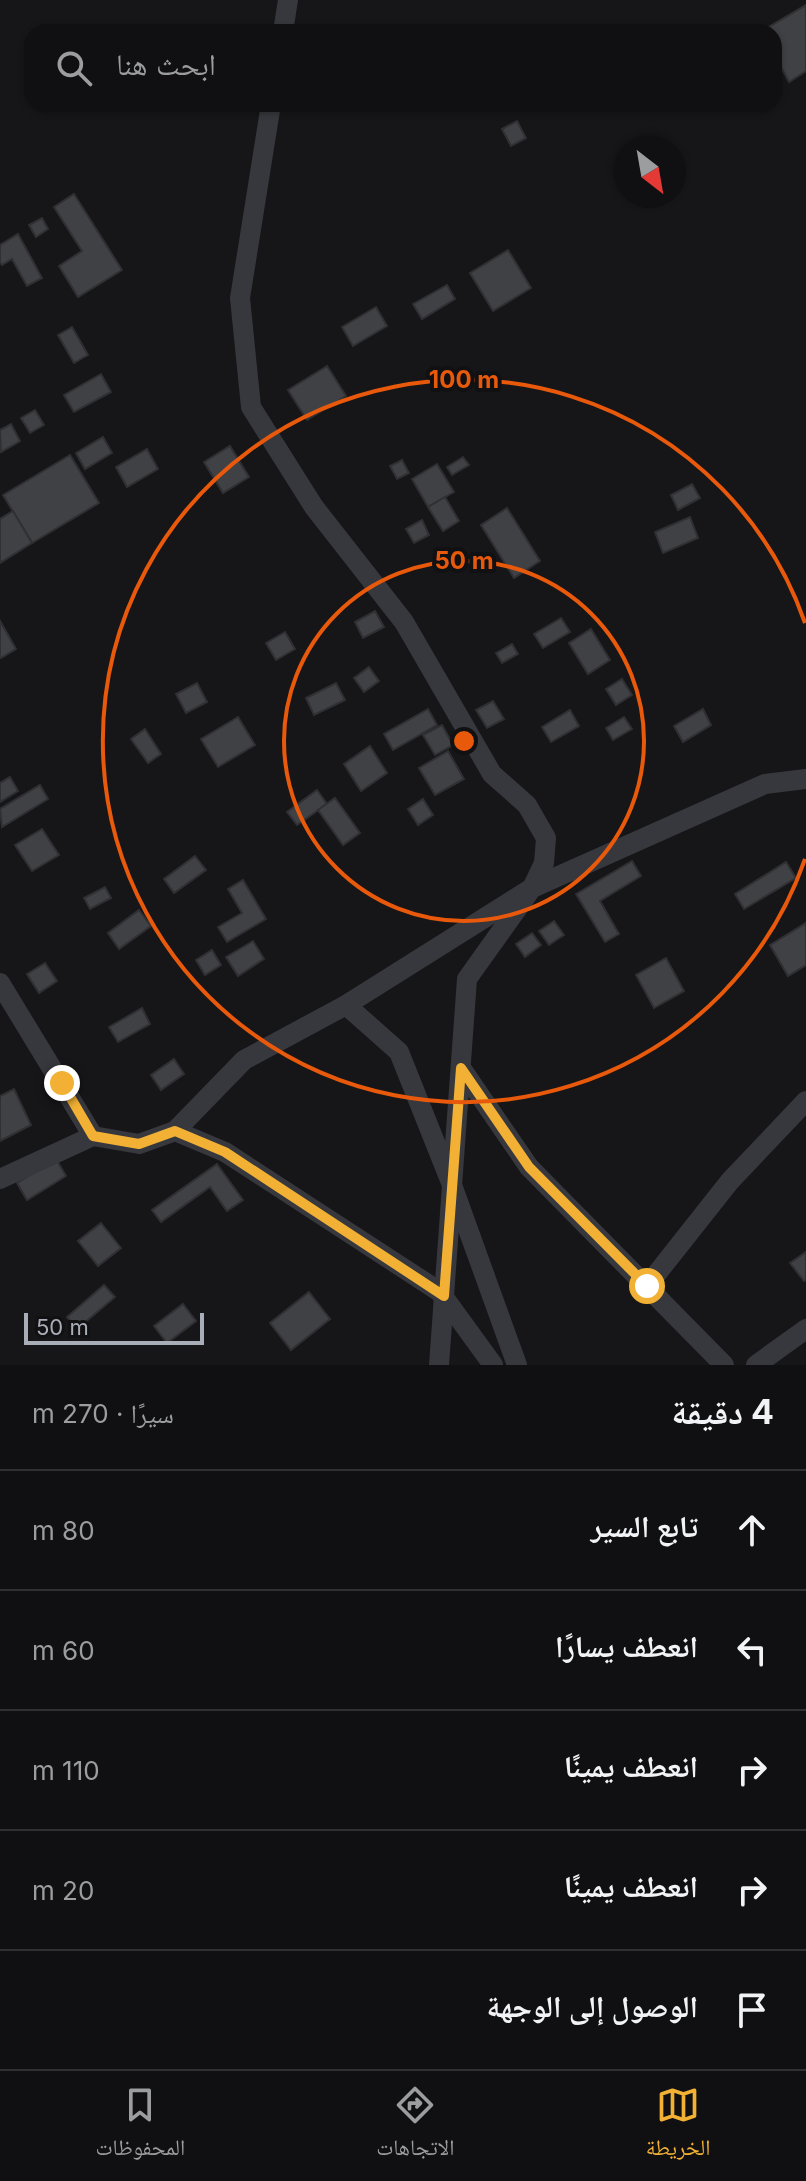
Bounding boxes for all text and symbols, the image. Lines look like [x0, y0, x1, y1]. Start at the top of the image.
search box [24, 24, 782, 112]
icon: search [52, 46, 96, 90]
text: ابحث هنا [116, 46, 216, 82]
north arrow [614, 136, 686, 208]
text: 100 m [429, 365, 499, 394]
text: 50 m [434, 546, 494, 575]
centre of rings [450, 727, 478, 755]
route end [44, 1065, 80, 1101]
route start [629, 1268, 665, 1304]
scale bar [24, 1309, 204, 1345]
text: 50 m [36, 1314, 89, 1340]
text: 4 دقيقة [672, 1391, 774, 1432]
text: سيرًا · 270 m [32, 1398, 174, 1429]
text: تابع السير [591, 1508, 698, 1544]
icon: ahead [730, 1508, 774, 1552]
text: 80 m [32, 1515, 95, 1546]
text: انعطف يسارًا [555, 1628, 698, 1664]
icon: left [730, 1628, 774, 1672]
text: 60 m [32, 1635, 95, 1666]
text: انعطف يمينًا [564, 1748, 698, 1784]
icon: right [730, 1748, 774, 1792]
text: 110 m [32, 1755, 100, 1786]
text: انعطف يمينًا [564, 1868, 698, 1904]
icon: right [730, 1868, 774, 1912]
text: 20 m [32, 1875, 94, 1906]
text: الوصول إلى الوجهة [487, 1988, 698, 2024]
icon: arrive [730, 1988, 774, 2032]
tab: المحفوظات [96, 2083, 185, 2169]
tab: الاتجاهات [376, 2083, 454, 2169]
tab: الخريطة [646, 2083, 710, 2169]

